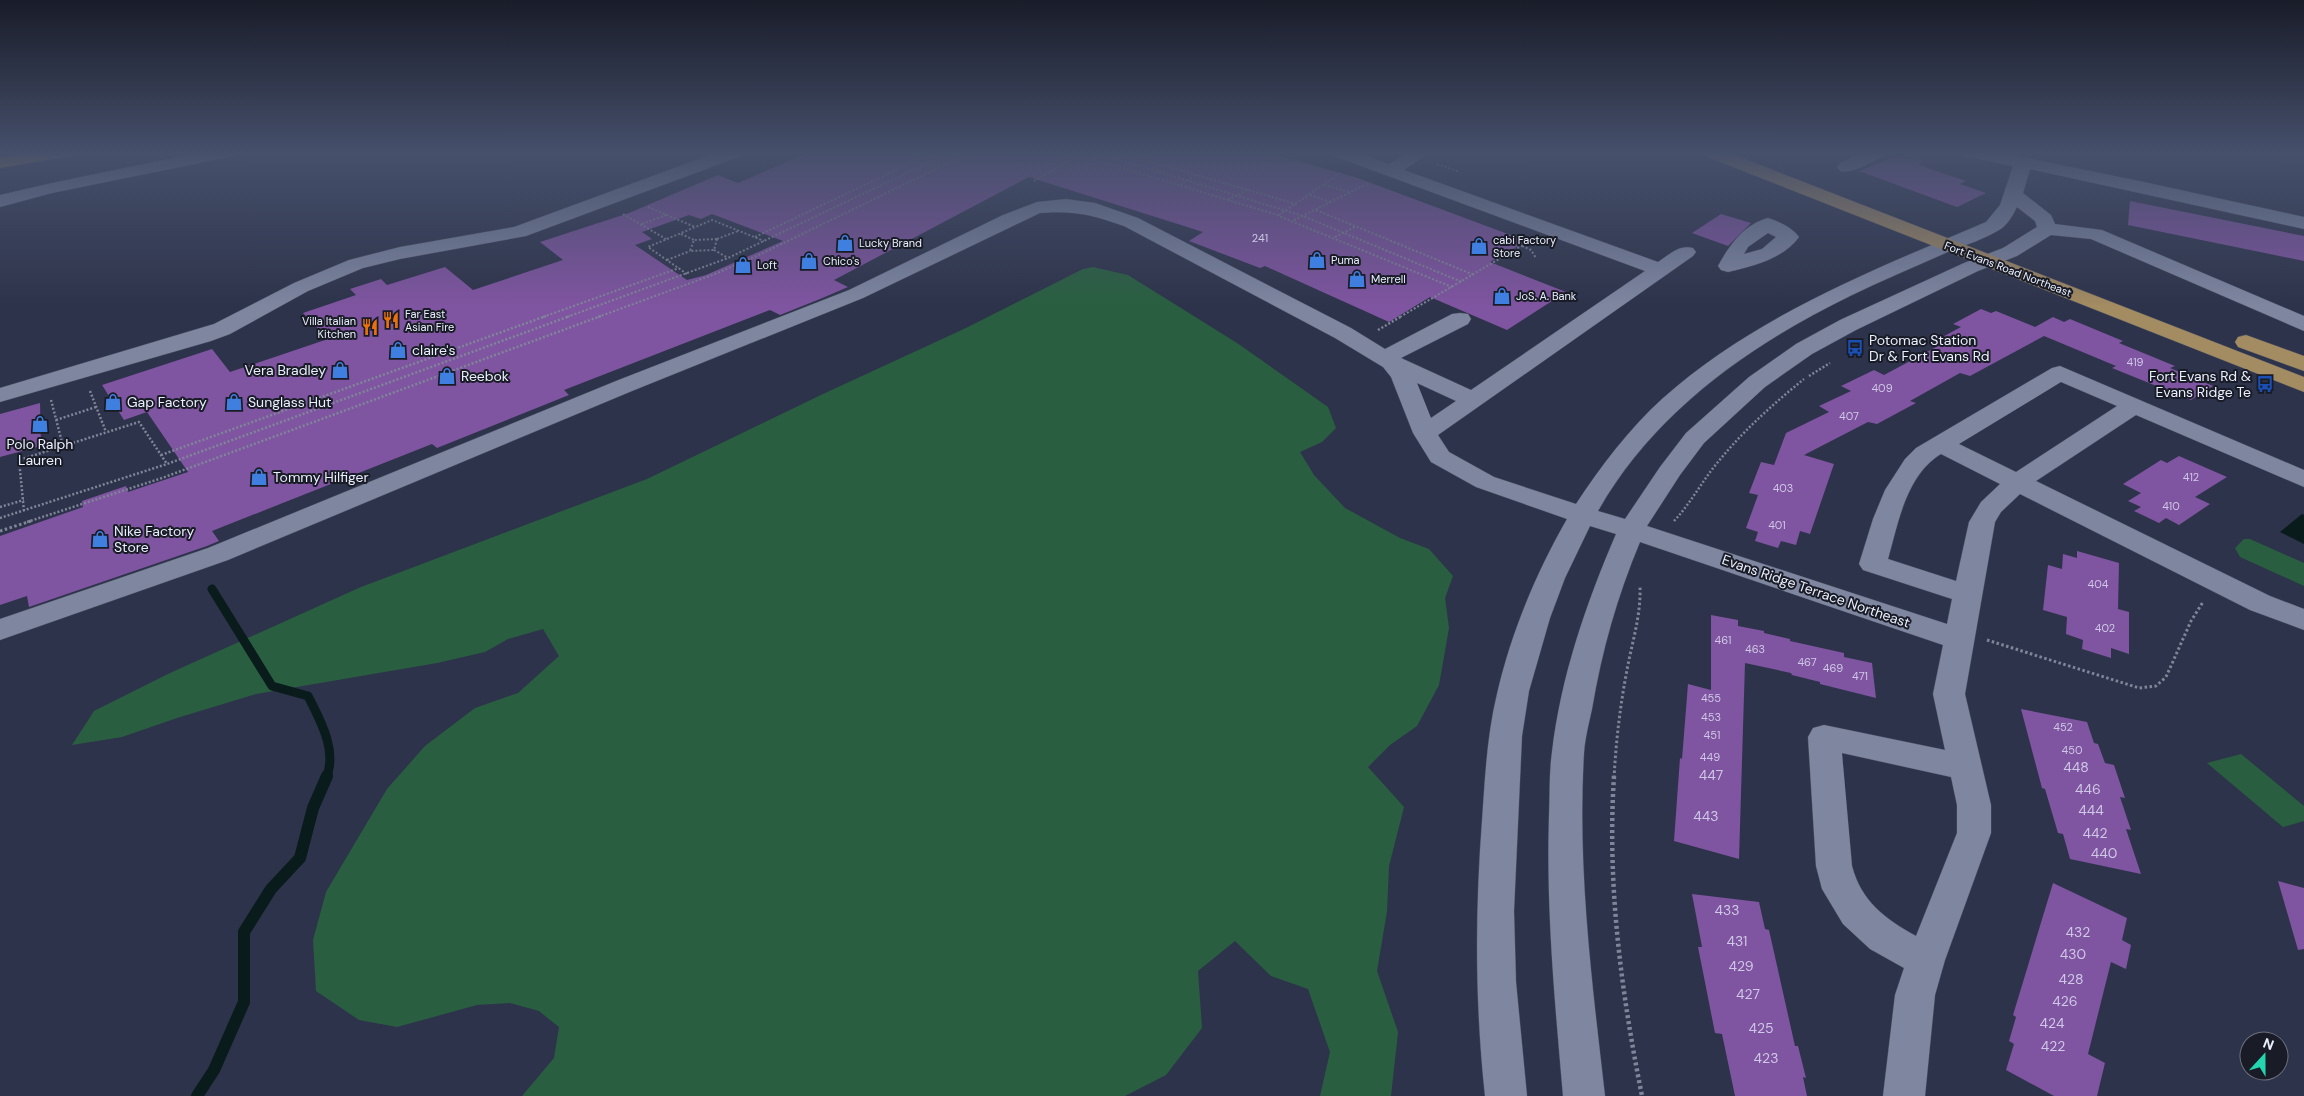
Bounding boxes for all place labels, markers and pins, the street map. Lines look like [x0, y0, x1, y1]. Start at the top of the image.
shop icon: Lucky Brand [835, 233, 855, 253]
place label: cabi Factory Store [1493, 233, 1556, 260]
place label: Lucky Brand [859, 236, 922, 250]
shop icon: cabi Factory Store [1469, 236, 1489, 256]
shop icon: Puma [1307, 250, 1327, 270]
shop icon: Chico's [799, 251, 819, 271]
place label: Puma [1331, 253, 1359, 267]
place label: Chico's [823, 254, 859, 268]
shop icon: Loft [733, 255, 753, 275]
place label: Loft [757, 258, 777, 272]
shop icon: Merrell [1347, 269, 1367, 289]
place label: Merrell [1371, 272, 1406, 286]
shop icon: JoS. A. Bank [1492, 286, 1512, 306]
place label: JoS. A. Bank [1516, 289, 1577, 303]
place label: Far East Asian Fire [405, 307, 454, 334]
restaurant icon: Far East Asian Fire [381, 310, 401, 330]
place label: Villa Italian Kitchen [302, 314, 356, 341]
restaurant icon: Villa Italian Kitchen [360, 317, 380, 337]
place label: Potomac Station Dr & Fort Evans Rd [1869, 331, 1989, 365]
bus stop icon: Potomac Station Dr & Fort Evans Rd [1845, 338, 1865, 358]
shop icon: claire's [388, 340, 408, 360]
place label: claire's [412, 341, 456, 359]
shop icon: Vera Bradley [330, 360, 350, 380]
place label: Vera Bradley [244, 361, 326, 379]
shop icon: Reebok [437, 366, 457, 386]
place label: Reebok [461, 367, 509, 385]
place label: Fort Evans Rd & Evans Ridge Te [2149, 367, 2251, 401]
bus stop icon: Fort Evans Rd & Evans Ridge Te [2255, 374, 2275, 394]
shop icon: Gap Factory [103, 392, 123, 412]
shop icon: Sunglass Hut [224, 392, 244, 412]
place label: Gap Factory [127, 393, 207, 411]
place label: Sunglass Hut [248, 393, 332, 411]
shop icon: Polo Ralph Lauren [30, 414, 50, 434]
place label: Polo Ralph Lauren [7, 435, 73, 469]
shop icon: Tommy Hilfiger [249, 467, 269, 487]
place label: Tommy Hilfiger [273, 468, 369, 486]
place label: Nike Factory Store [114, 522, 194, 556]
shop icon: Nike Factory Store [90, 529, 110, 549]

